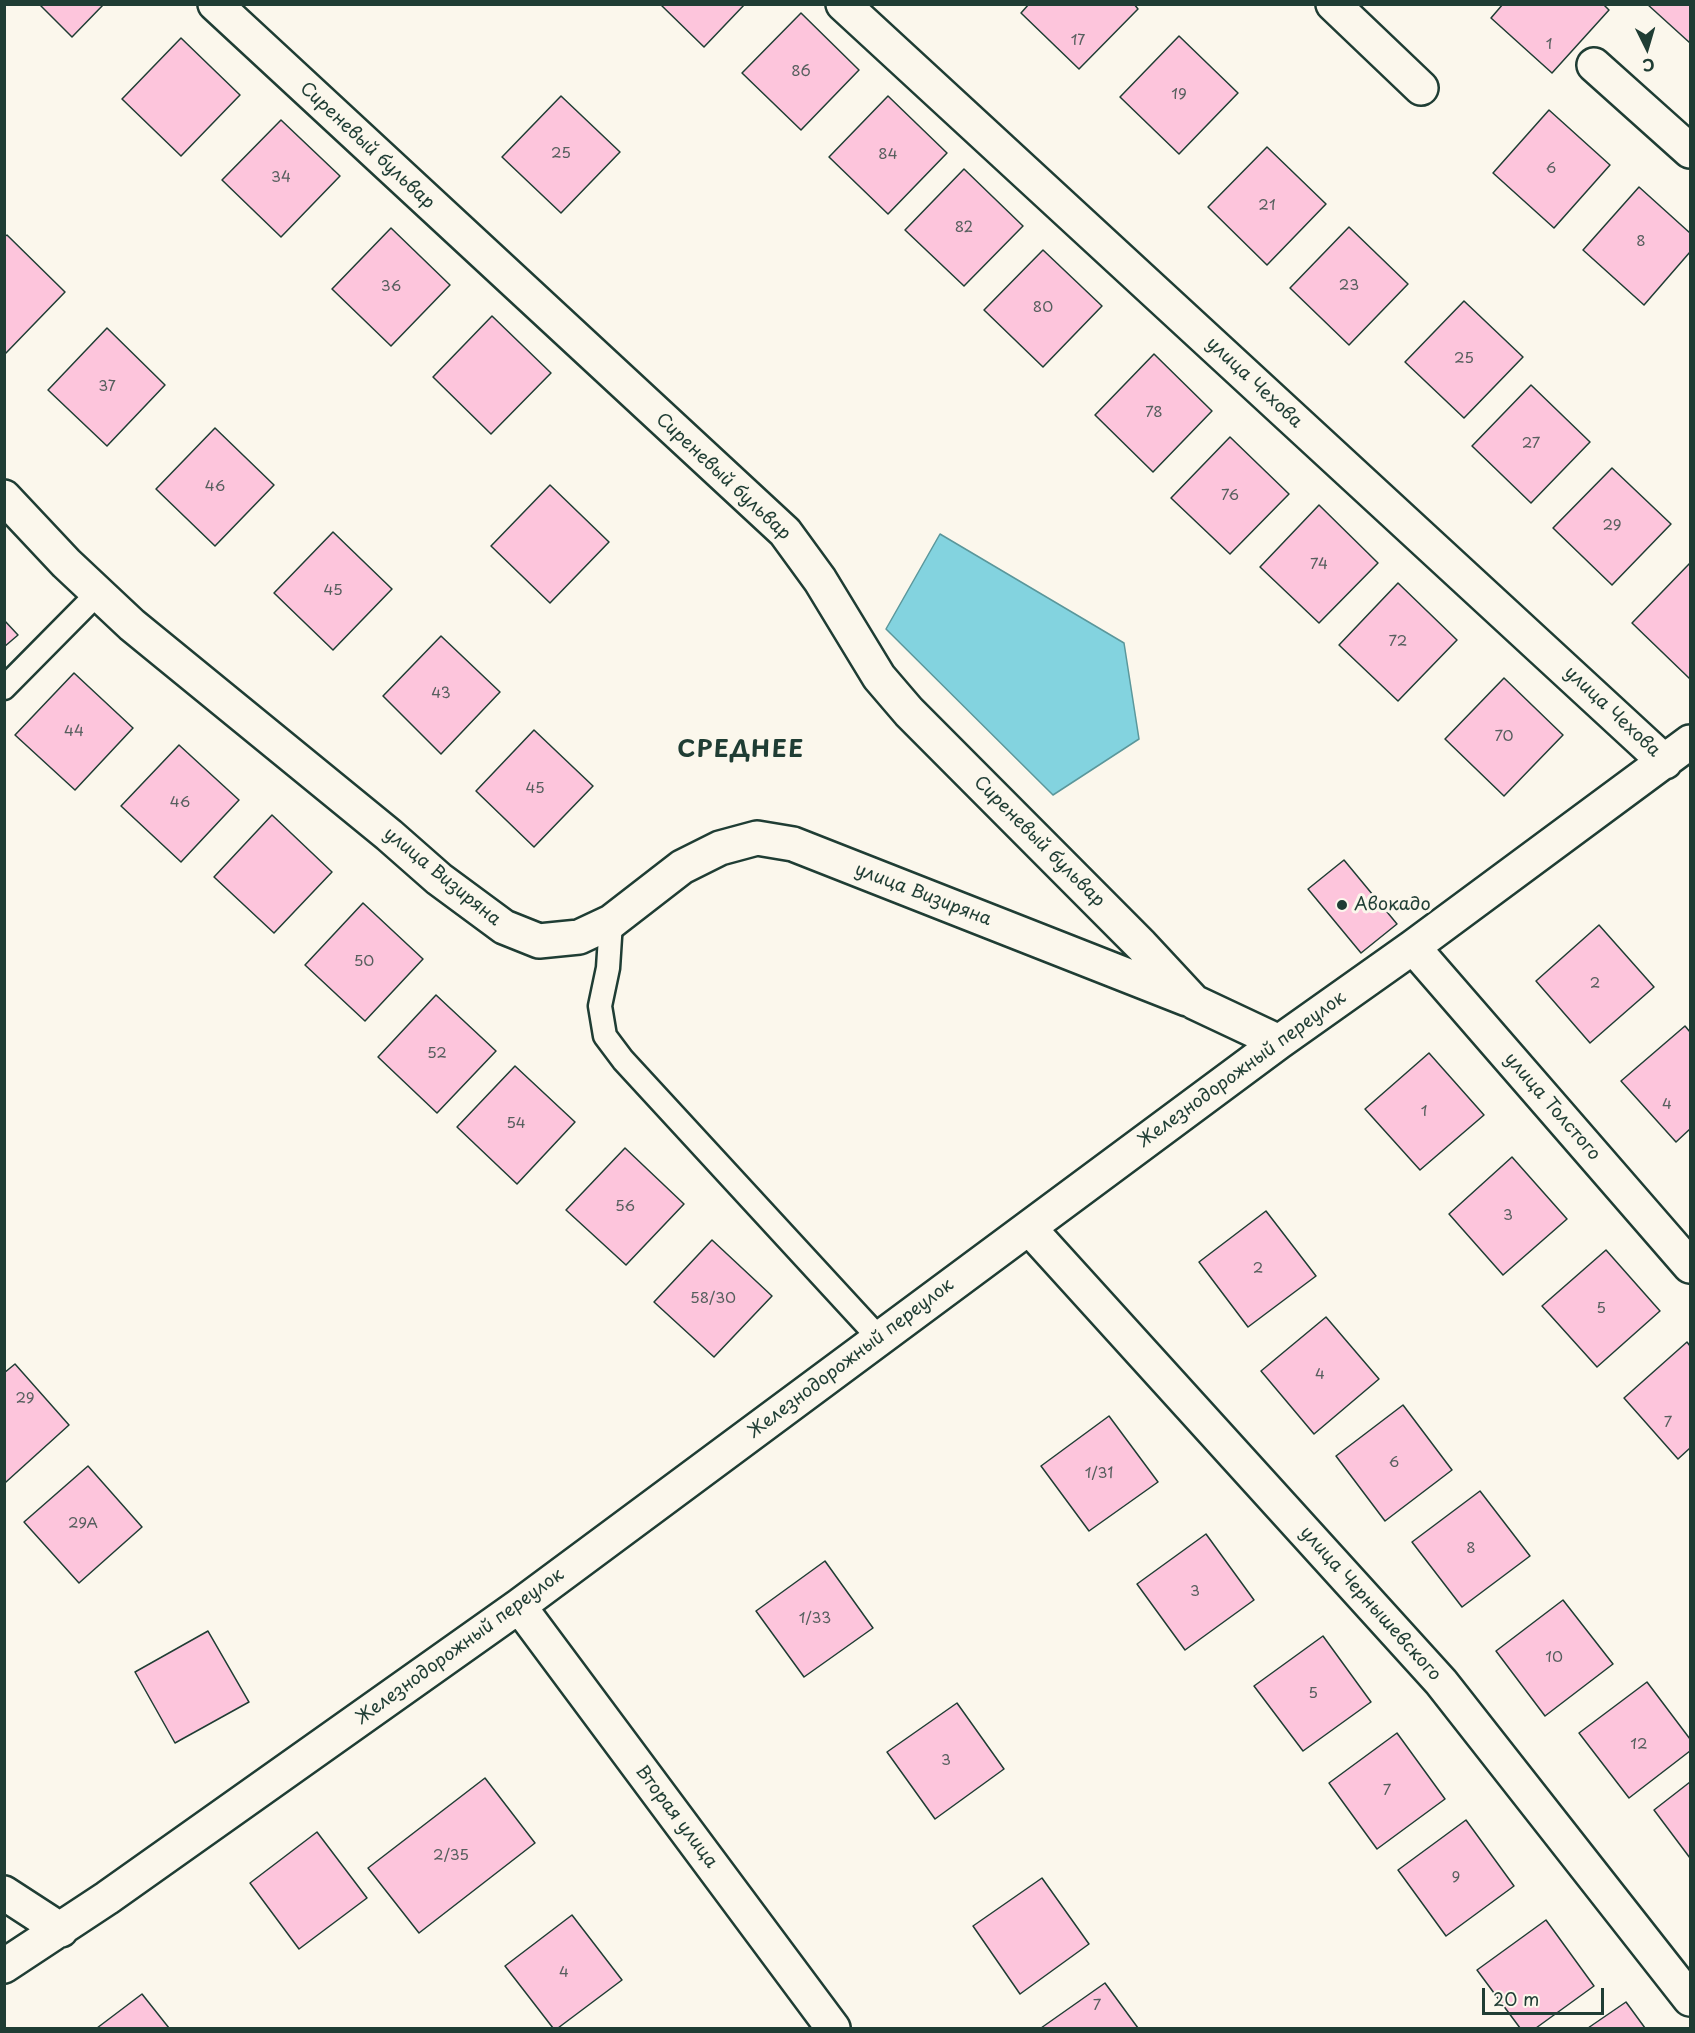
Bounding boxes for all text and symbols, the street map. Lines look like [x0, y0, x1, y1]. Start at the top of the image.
north arrow [1617, 18, 1677, 78]
house number: 17 [1071, 32, 1085, 50]
house number: 1 [1546, 36, 1552, 54]
text: С [1642, 53, 1656, 78]
house number: 86 [791, 63, 811, 81]
street label: Сиреневый бульвар [295, 78, 439, 214]
house number: 19 [1171, 86, 1187, 104]
house number: 25 [551, 145, 571, 163]
house number: 84 [878, 146, 898, 164]
house number: 6 [1546, 160, 1556, 178]
house number: 34 [271, 169, 291, 187]
house number: 21 [1258, 197, 1276, 215]
house number: 82 [955, 219, 973, 237]
house number: 8 [1636, 233, 1646, 251]
house number: 23 [1339, 277, 1359, 295]
house number: 36 [381, 278, 401, 296]
house number: 80 [1033, 299, 1053, 317]
street label: улица Чехова [1201, 333, 1307, 433]
house number: 25 [1454, 350, 1474, 368]
house number: 37 [98, 378, 116, 396]
house number: 78 [1145, 404, 1163, 422]
street label: Сиреневый бульвар [651, 409, 795, 545]
house number: 27 [1522, 435, 1540, 453]
house number: 46 [205, 478, 225, 496]
house number: 76 [1221, 487, 1239, 505]
house number: 29 [1602, 517, 1622, 535]
house number: 74 [1310, 556, 1328, 574]
house number: 45 [323, 582, 343, 600]
house number: 72 [1389, 633, 1407, 651]
street label: улица Чехова [1559, 662, 1665, 762]
house number: 43 [431, 685, 451, 703]
house number: 44 [64, 723, 84, 741]
house number: 70 [1494, 728, 1514, 746]
district label: СРЕДНЕЕ [677, 736, 805, 764]
street label: Сиреневый бульвар [969, 772, 1109, 912]
house number: 45 [525, 780, 545, 798]
house number: 46 [170, 794, 190, 812]
street label: улица Визиряна [379, 823, 505, 931]
street label: улица Визиряна [852, 859, 994, 931]
place label: Авокадо [1354, 894, 1431, 916]
marker: Авокадо [1335, 898, 1349, 912]
house number: 50 [354, 953, 374, 971]
house number: 2 [1590, 975, 1600, 993]
street label: Железнодорожный переулок [1134, 987, 1350, 1153]
house number: 52 [427, 1045, 447, 1063]
street label: улица Толстого [1499, 1049, 1605, 1165]
house number: 4 [1662, 1096, 1672, 1114]
house number: 1 [1421, 1103, 1427, 1121]
house number: 54 [506, 1115, 526, 1133]
house number: 56 [615, 1198, 635, 1216]
house number: 3 [1503, 1207, 1513, 1225]
house number: 2 [1253, 1260, 1263, 1278]
street label: Железнодорожный переулок [744, 1275, 958, 1443]
house number: 58/30 [690, 1290, 736, 1308]
house number: 5 [1596, 1300, 1606, 1318]
house number: 4 [1315, 1366, 1325, 1384]
house number: 29 [15, 1390, 35, 1408]
house number: 7 [1664, 1414, 1672, 1432]
house number: 6 [1389, 1454, 1399, 1472]
house number: 1/31 [1085, 1465, 1113, 1483]
house number: 29А [68, 1515, 98, 1533]
street label: улица Чернышевского [1295, 1522, 1445, 1686]
house number: 8 [1466, 1540, 1476, 1558]
street label: Железнодорожный переулок [352, 1564, 568, 1730]
house number: 3 [1190, 1583, 1200, 1601]
house number: 1/33 [799, 1610, 831, 1628]
house number: 10 [1545, 1649, 1563, 1667]
house number: 5 [1308, 1685, 1318, 1703]
house number: 12 [1630, 1736, 1648, 1754]
house number: 3 [941, 1752, 951, 1770]
street label: Вторая улица [630, 1761, 722, 1873]
house number: 7 [1383, 1782, 1391, 1800]
house number: 2/35 [433, 1847, 469, 1865]
house number: 9 [1452, 1869, 1460, 1887]
house number: 4 [559, 1964, 569, 1982]
scale bar [1485, 1976, 1606, 2014]
text: 20 m [1493, 1985, 1539, 2012]
house number: 7 [1093, 1997, 1101, 2015]

